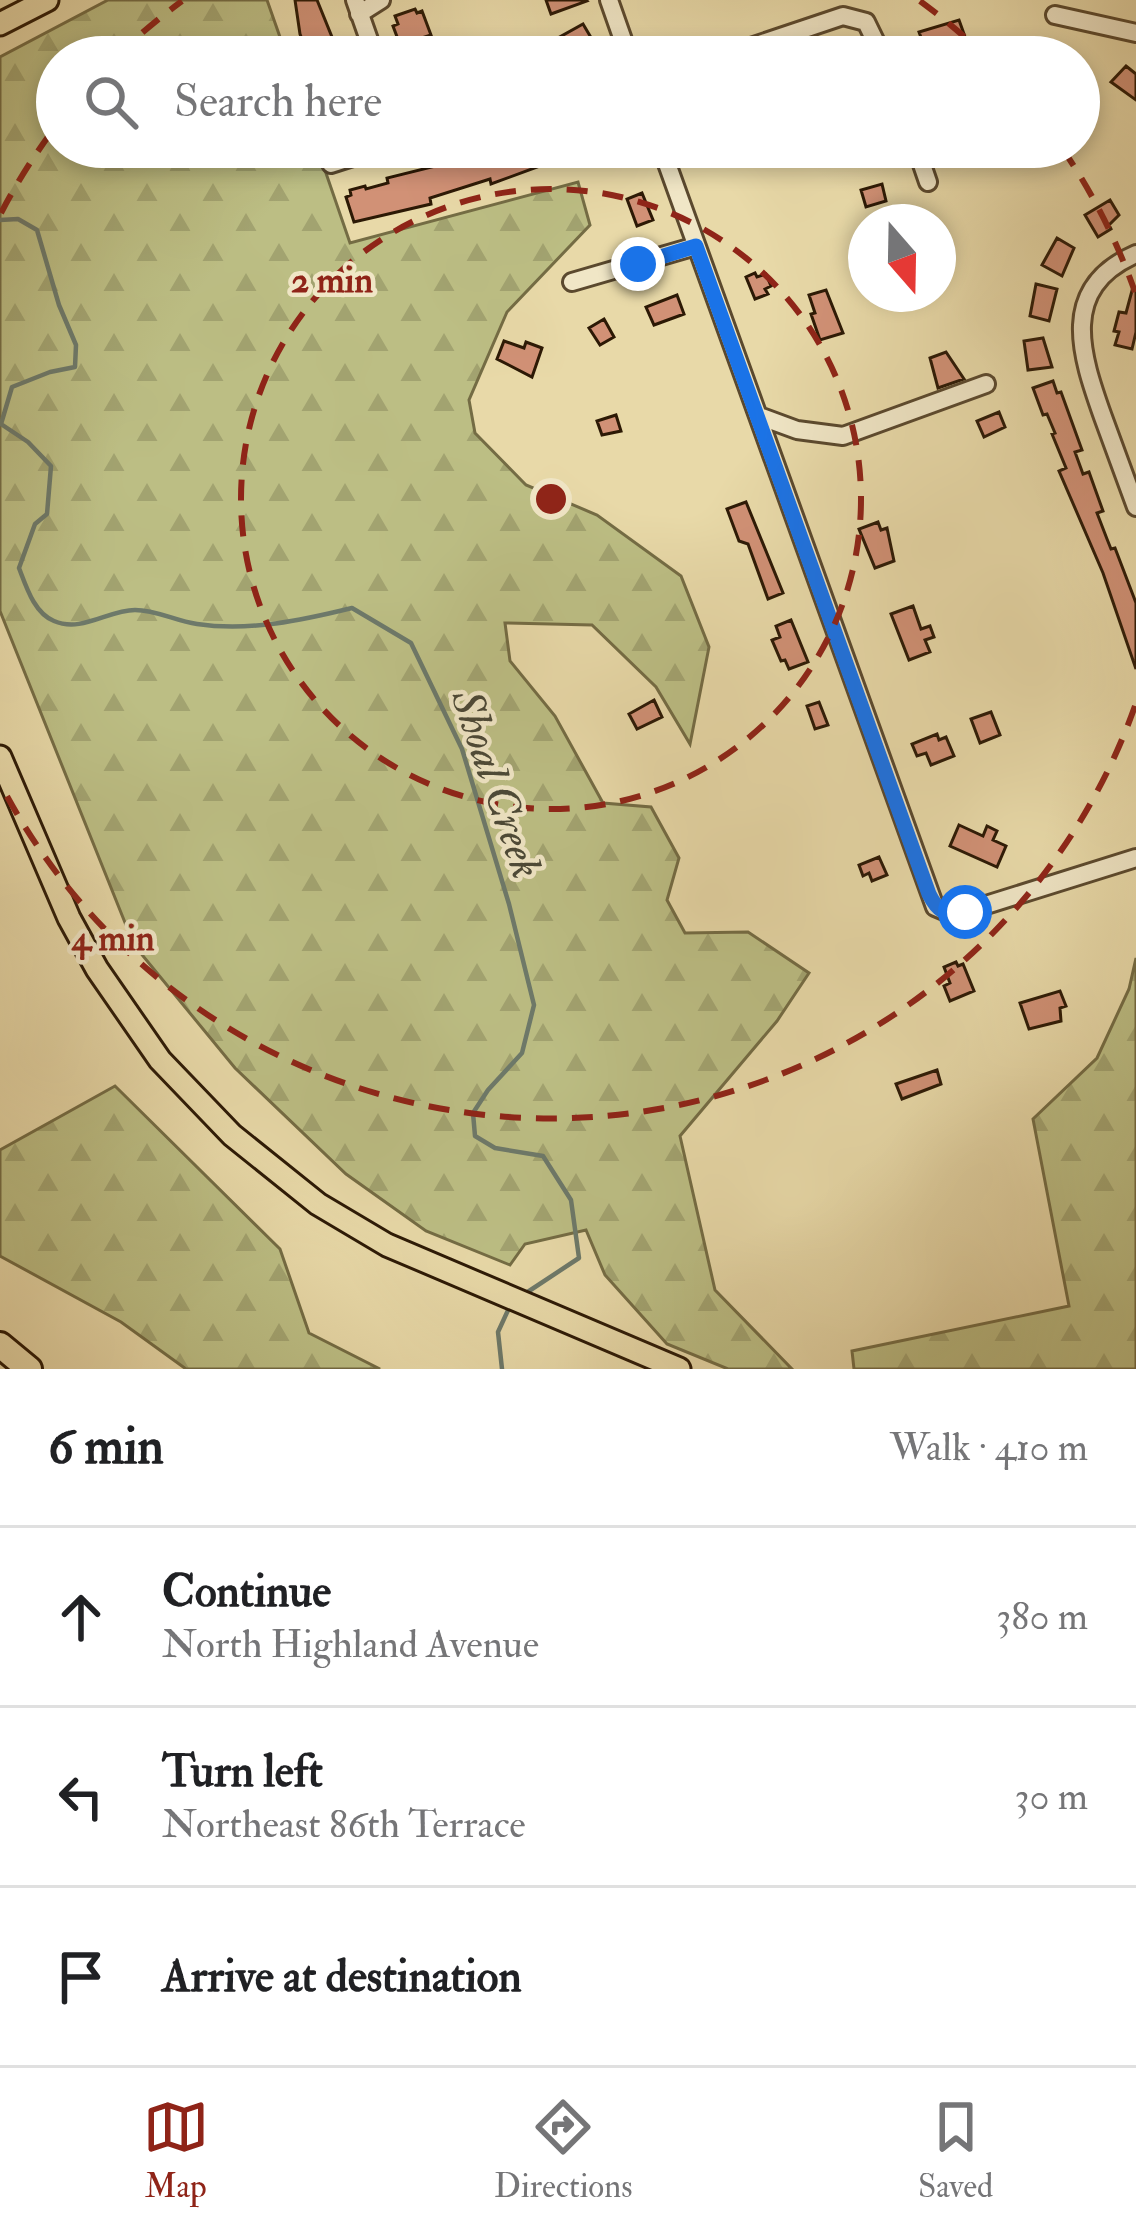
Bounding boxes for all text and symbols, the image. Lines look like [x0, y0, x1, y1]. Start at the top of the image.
search box [36, 36, 1100, 168]
icon: search [78, 69, 144, 135]
text: Search here [174, 74, 382, 130]
north arrow [848, 204, 956, 312]
route end [611, 237, 665, 291]
text: 2 min [291, 258, 373, 303]
centre of rings [530, 478, 572, 520]
water label: Shoal Creek [437, 681, 554, 886]
route start [938, 885, 992, 939]
text: 4 min [70, 916, 155, 961]
text: 6 min [48, 1415, 164, 1479]
text: Walk · 410 m [890, 1423, 1088, 1472]
text: Continue [162, 1564, 331, 1620]
icon: ahead [48, 1584, 114, 1650]
text: 380 m [996, 1592, 1088, 1641]
text: North Highland Avenue [162, 1620, 539, 1669]
text: Turn left [162, 1744, 323, 1800]
icon: left [48, 1764, 114, 1830]
text: 30 m [1015, 1772, 1088, 1821]
text: Northeast 86th Terrace [162, 1800, 526, 1849]
icon: arrive [48, 1944, 114, 2010]
text: Arrive at destination [162, 1949, 522, 2005]
tab: Map [143, 2094, 209, 2207]
tab: Directions [494, 2094, 633, 2207]
tab: Saved [918, 2094, 993, 2207]

